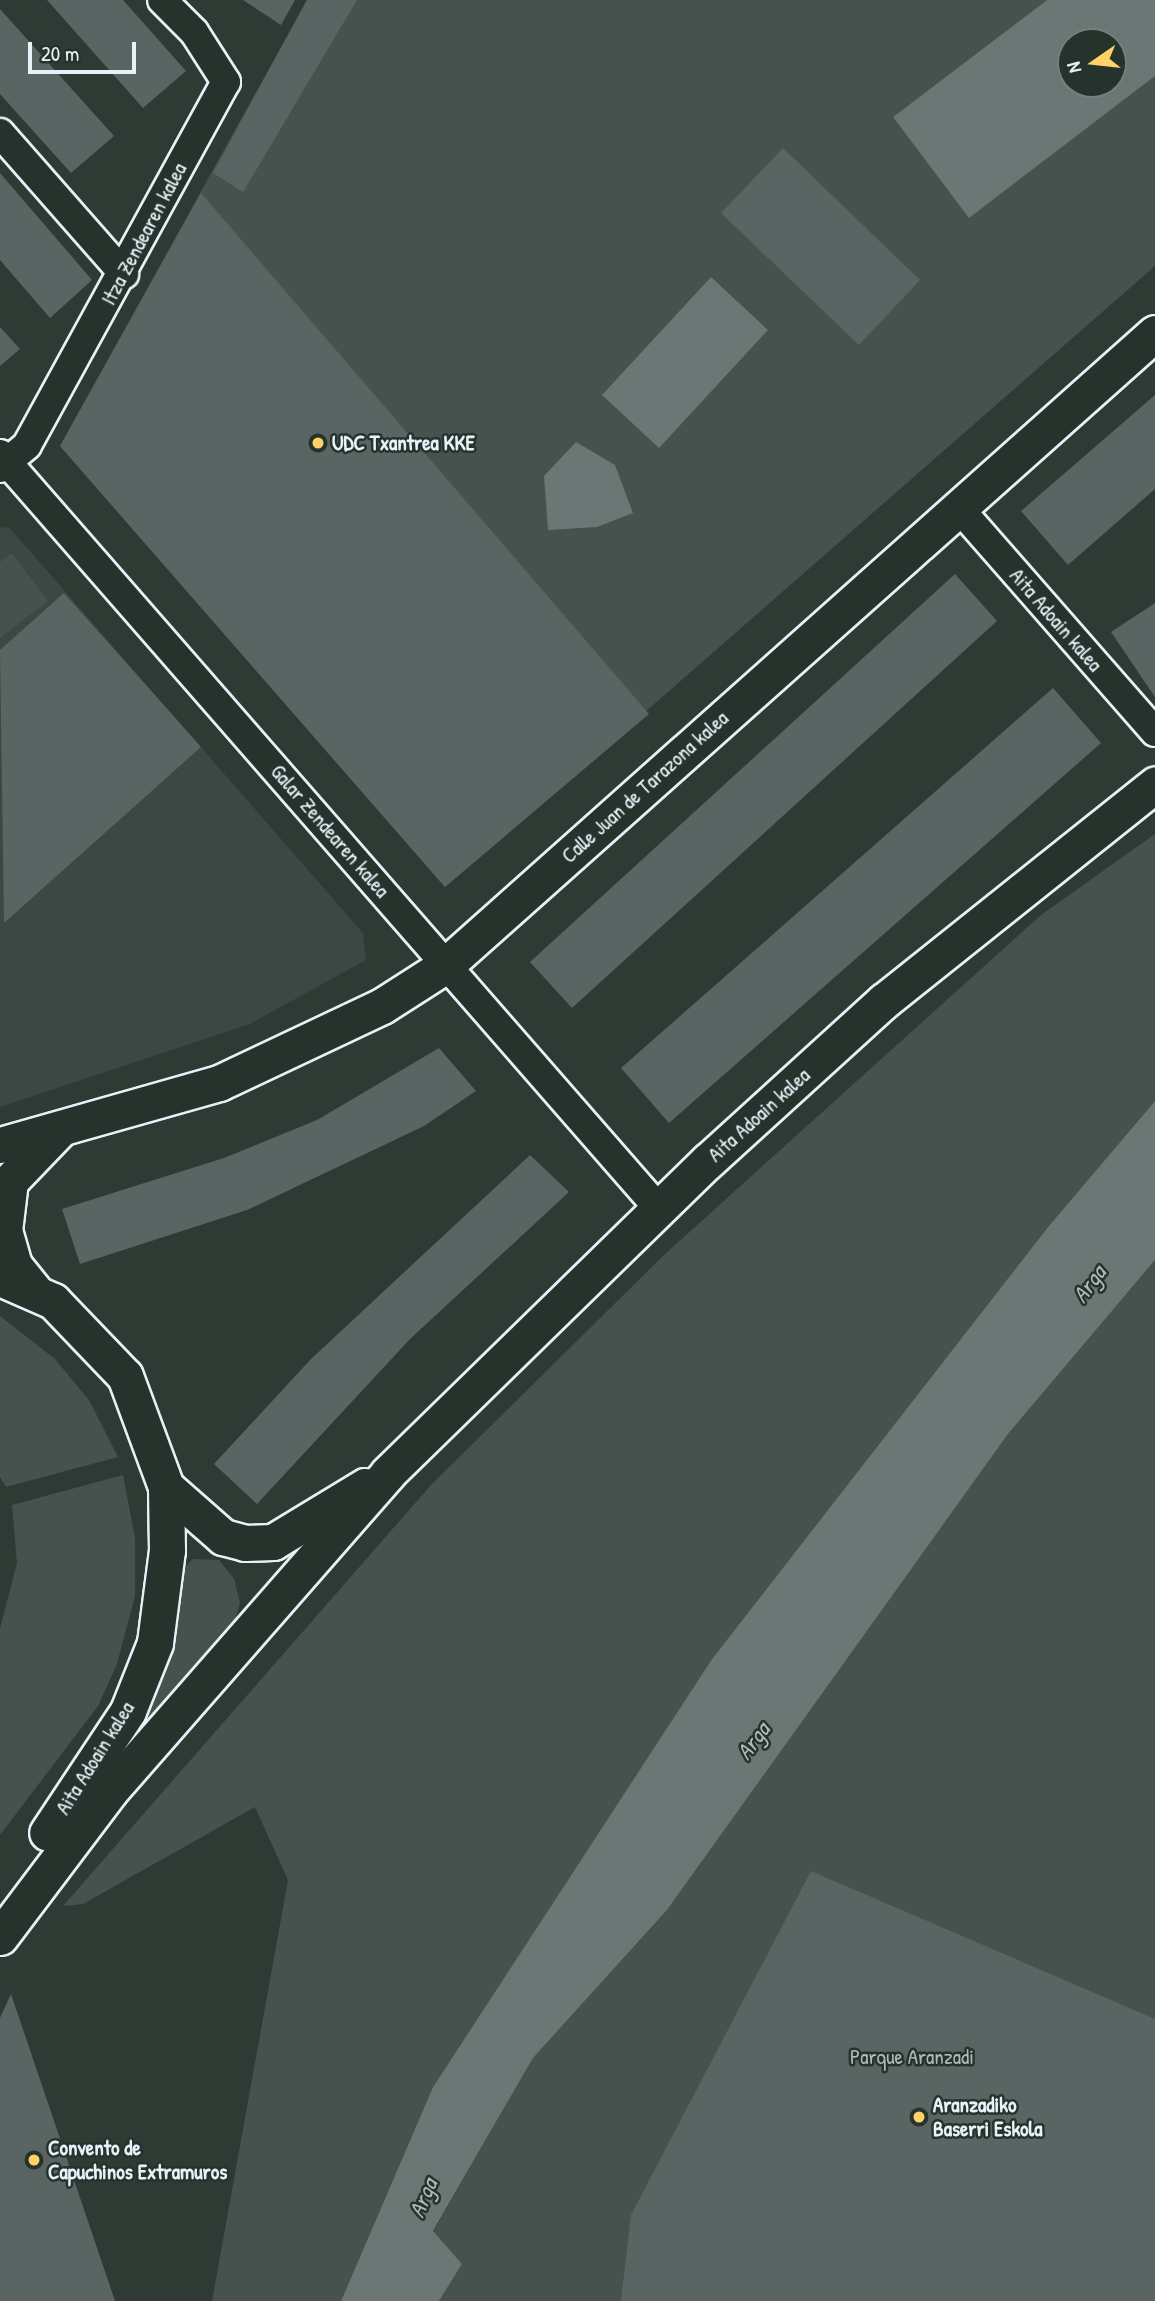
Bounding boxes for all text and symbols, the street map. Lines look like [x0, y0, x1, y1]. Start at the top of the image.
scale bar [32, 28, 140, 72]
north arrow [1057, 28, 1127, 98]
text: 20 m [41, 39, 79, 68]
text: N [1060, 60, 1087, 76]
street label: Itza Zendearen kalea [96, 159, 192, 309]
place label: UDC Txantrea KKE [332, 430, 475, 456]
marker: UDC Txantrea KKE [310, 435, 326, 451]
street label: Aita Adoain kalea [1004, 563, 1108, 677]
street label: Calle Juan de Tarazona kalea [556, 706, 734, 868]
street label: Galar Zendearen kalea [265, 759, 395, 903]
street label: Aita Adoain kalea [703, 1063, 815, 1167]
water label: Arga [1066, 1260, 1112, 1308]
street label: Aita Adoain kalea [50, 1697, 140, 1819]
water label: Arga [730, 1717, 776, 1765]
park label: Parque Aranzadi [850, 2044, 974, 2070]
place label: Aranzadiko Baserri Eskola [933, 2092, 1042, 2142]
marker: Aranzadiko Baserri Eskola [911, 2109, 927, 2125]
place label: Convento de Capuchinos Extramuros [48, 2135, 227, 2185]
marker: Convento de Capuchinos Extramuros [26, 2152, 42, 2168]
water label: Arga [403, 2175, 443, 2221]

